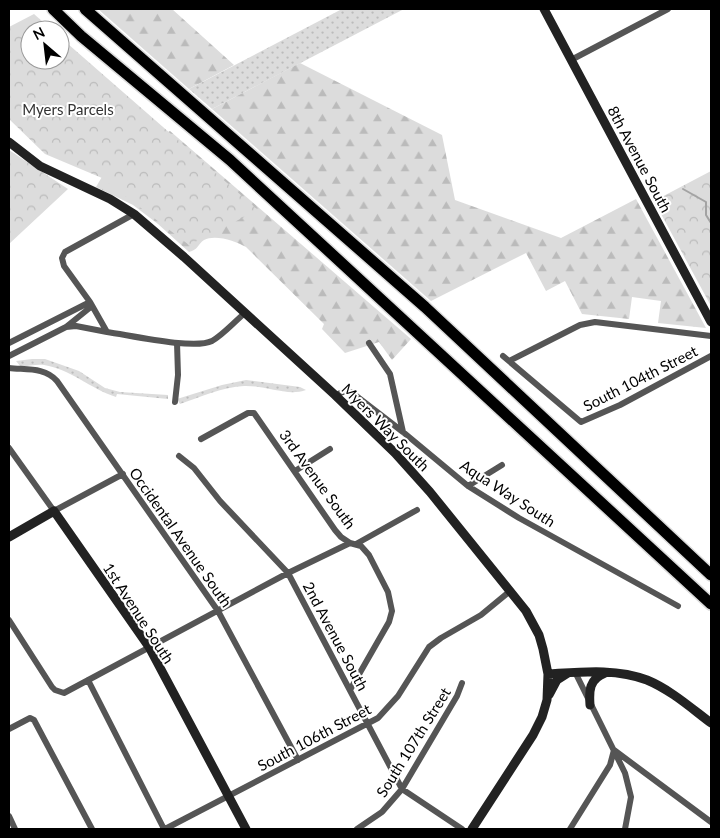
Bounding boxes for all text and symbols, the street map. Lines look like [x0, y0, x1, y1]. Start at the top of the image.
north arrow [20, 20, 70, 70]
text: N [30, 23, 47, 43]
park label: Myers Parcels [22, 100, 114, 118]
street label: 8th Avenue South [604, 103, 676, 215]
street label: South 104th Street [580, 341, 701, 415]
street label: Myers Way South [338, 379, 434, 475]
street label: 3rd Avenue South [276, 426, 360, 532]
street label: Aqua Way South [457, 456, 559, 530]
street label: Occidental Avenue South [126, 464, 236, 610]
street label: 1st Avenue South [100, 559, 178, 667]
street label: 2nd Avenue South [300, 578, 372, 694]
street label: South 107th Street [372, 683, 454, 800]
street label: South 106th Street [254, 699, 374, 774]

